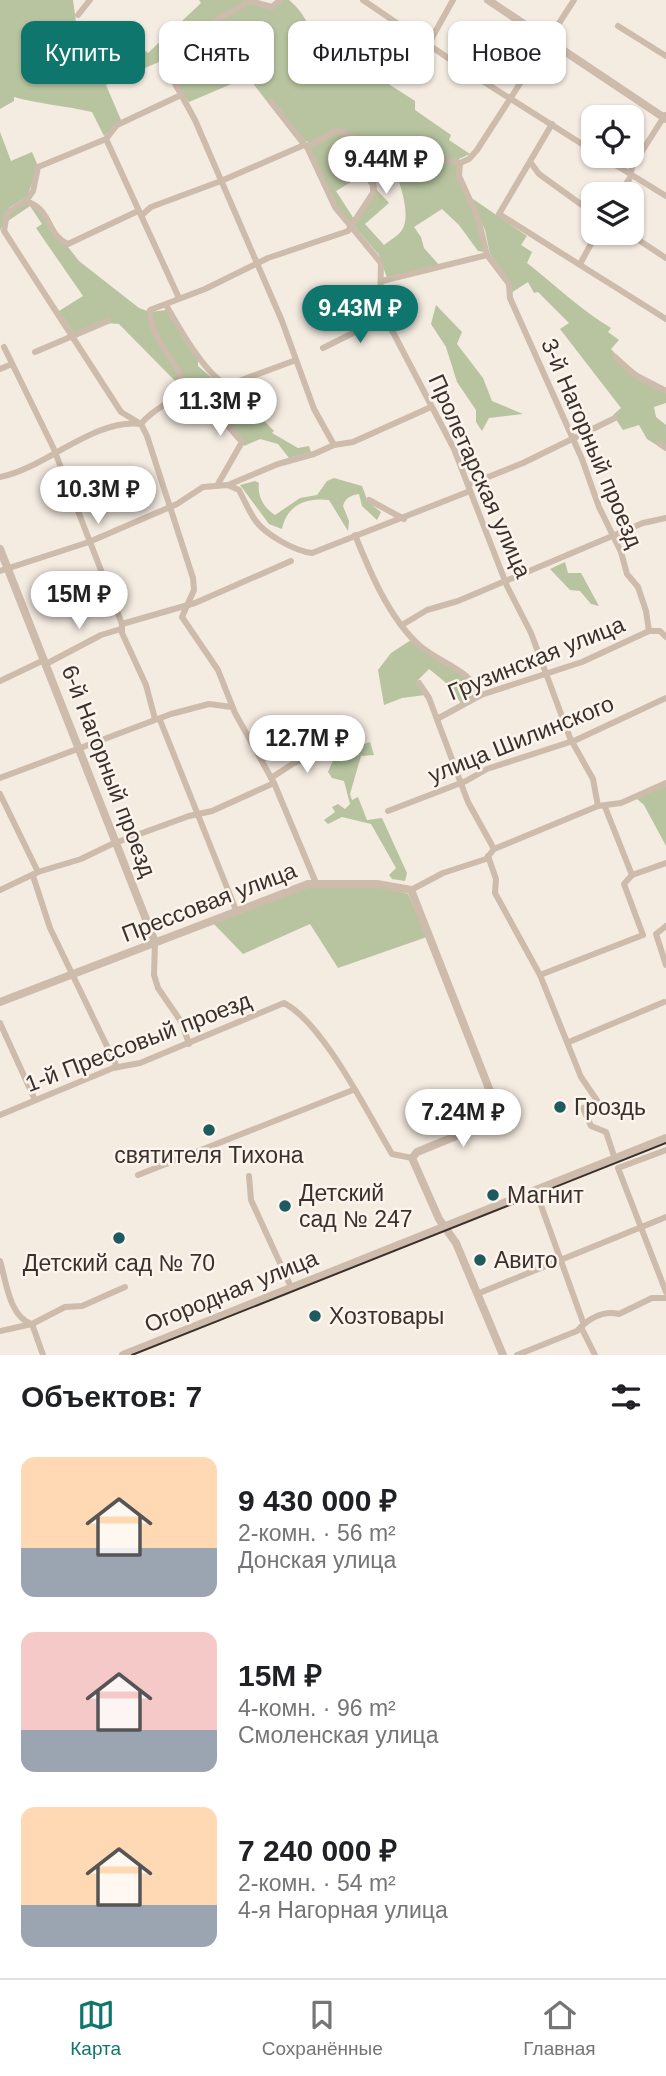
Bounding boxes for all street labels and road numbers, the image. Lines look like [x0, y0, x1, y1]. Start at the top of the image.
street label: 3-й Нагорный проезд [536, 334, 648, 552]
street label: Пролетарская улица [423, 370, 537, 582]
street label: Грузинская улица [444, 611, 628, 705]
street label: 6-й Нагорный проезд [57, 661, 162, 881]
street label: улица Шилинского [424, 690, 618, 788]
street label: Прессовая улица [118, 857, 300, 947]
street label: 1-й Прессовый проезд [21, 987, 255, 1097]
street label: Огородная улица [141, 1244, 322, 1338]

